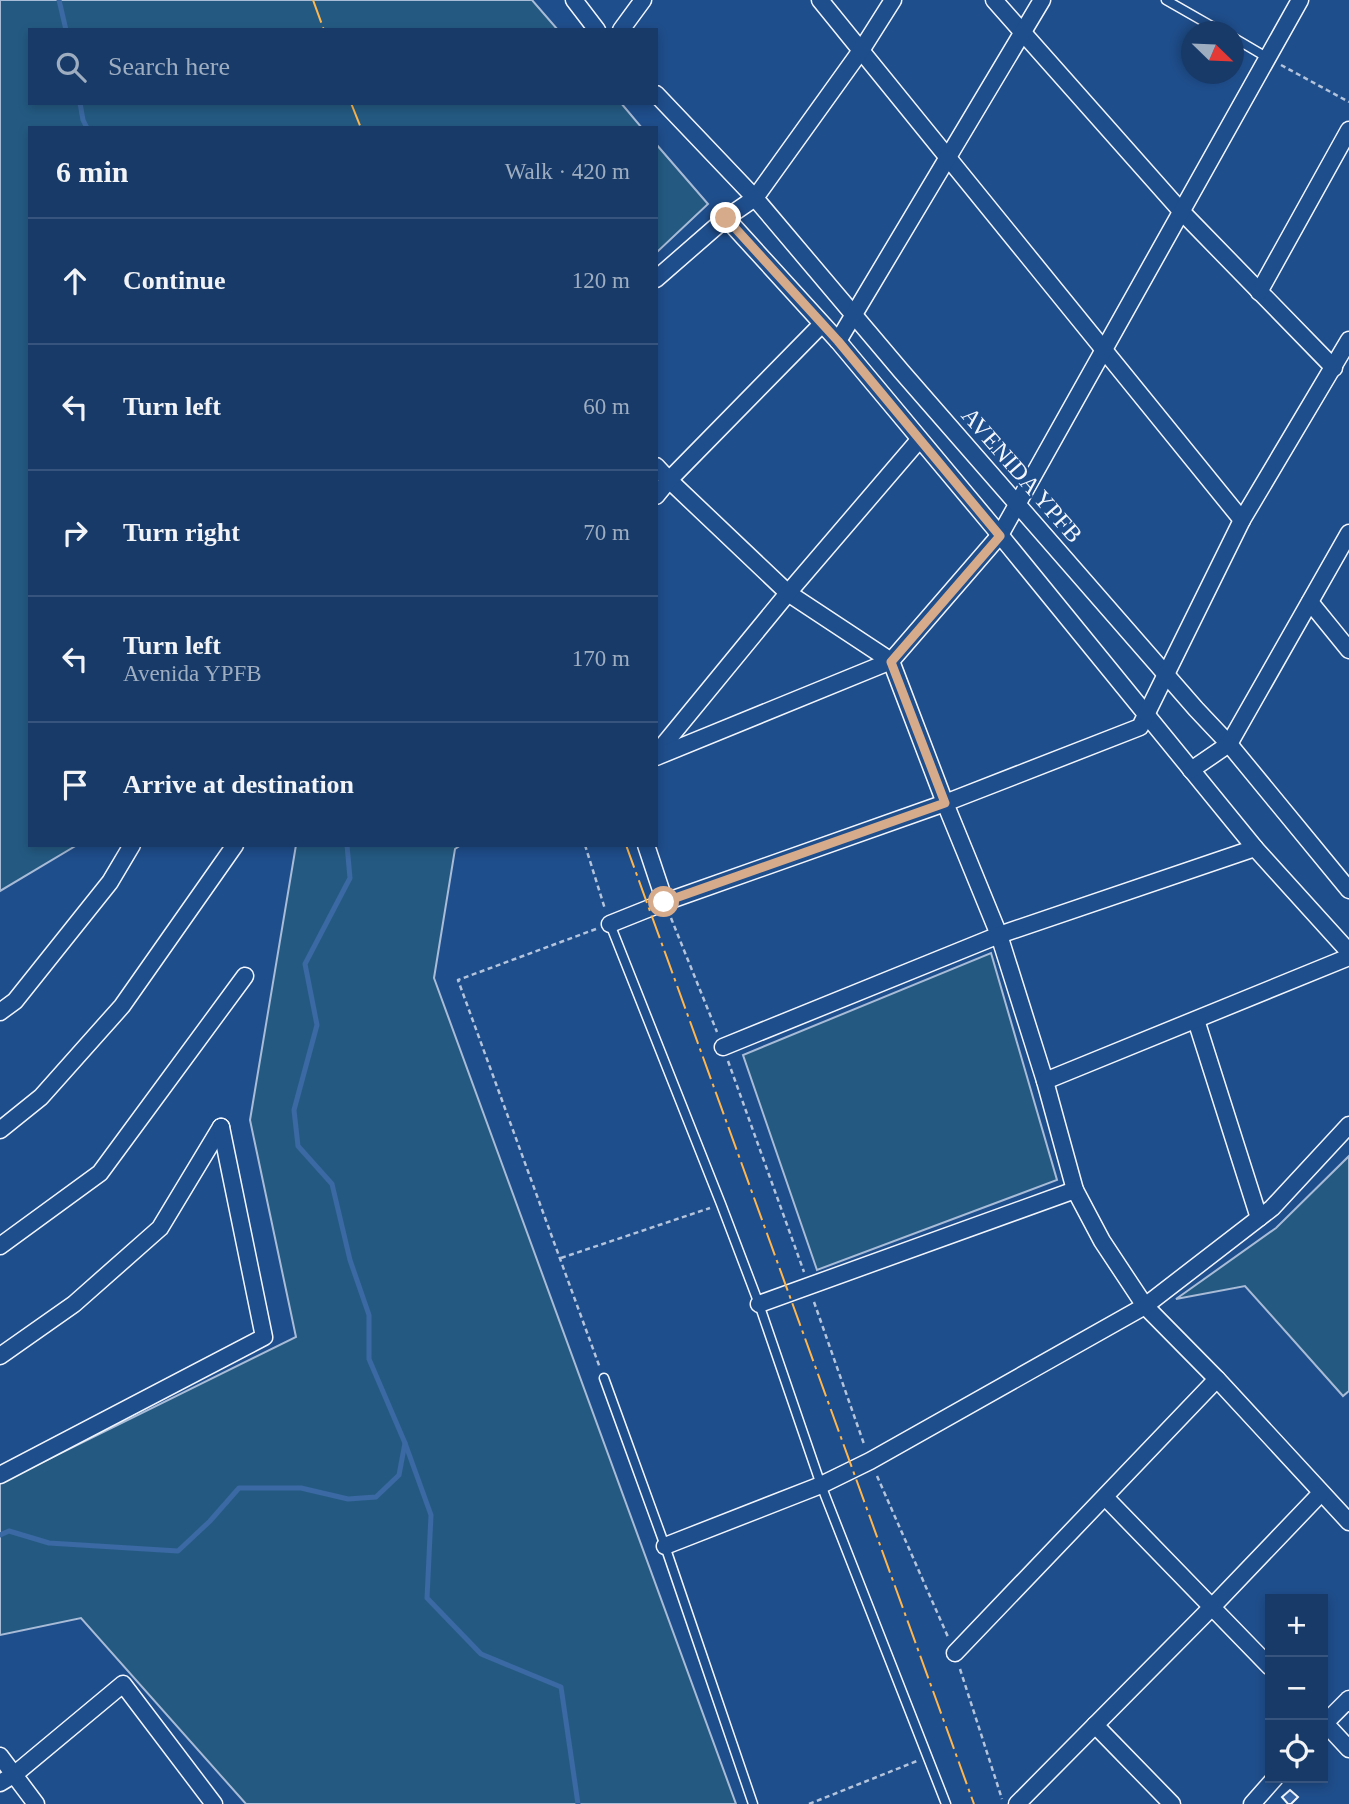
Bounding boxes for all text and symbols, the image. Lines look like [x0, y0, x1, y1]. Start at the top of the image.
north arrow [1181, 21, 1244, 84]
search box [28, 28, 658, 105]
icon: search [52, 48, 90, 86]
text: Search here [108, 52, 230, 81]
text: 6 min [56, 155, 129, 188]
text: Walk · 420 m [505, 159, 630, 184]
route end [710, 202, 741, 233]
icon: ahead [56, 262, 94, 300]
text: Continue [123, 266, 226, 295]
text: 120 m [572, 268, 630, 293]
icon: left [56, 388, 94, 426]
text: Turn left [123, 392, 221, 421]
text: 60 m [583, 394, 630, 419]
street label: AVENIDA YPFB [956, 402, 1088, 548]
icon: right [56, 514, 94, 552]
text: Turn right [123, 518, 240, 547]
text: 70 m [583, 520, 630, 545]
text: Turn left [123, 631, 221, 660]
icon: left [56, 640, 94, 678]
text: 170 m [572, 646, 630, 671]
text: Avenida YPFB [123, 661, 262, 686]
icon: arrive [56, 766, 94, 804]
text: Arrive at destination [123, 770, 354, 799]
route start [648, 886, 679, 917]
map controls [1265, 1594, 1328, 1783]
button: + [1265, 1594, 1328, 1657]
button: − [1265, 1657, 1328, 1720]
button: locate [1265, 1720, 1328, 1783]

